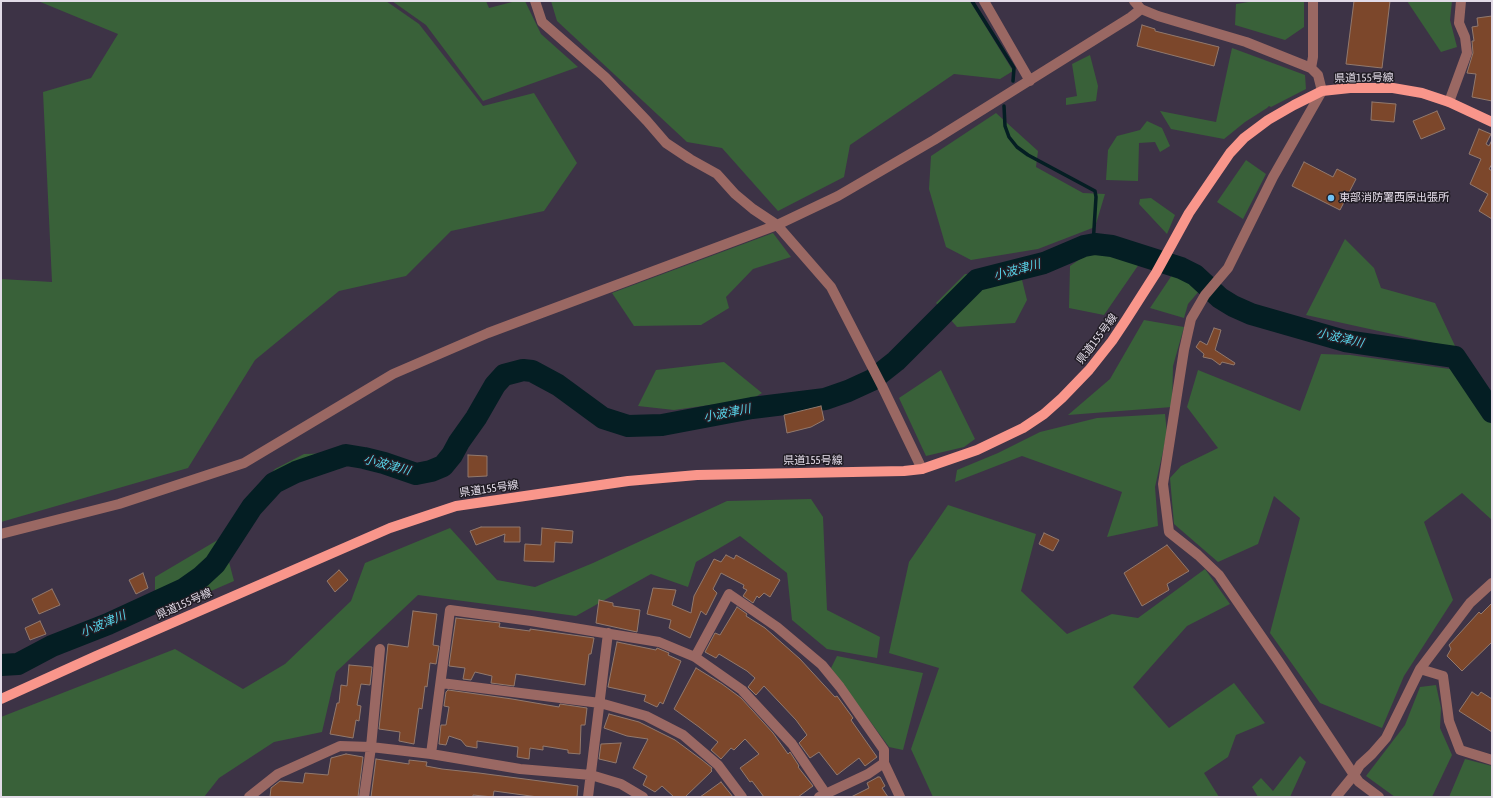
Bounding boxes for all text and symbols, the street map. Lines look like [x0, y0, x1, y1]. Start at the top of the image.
street label: 県道155号線 [1334, 71, 1394, 85]
place label: 東部消防署西原出張所 [1339, 191, 1449, 205]
marker: 東部消防署西原出張所 [1326, 193, 1336, 203]
water label: 小波津川 [992, 257, 1042, 283]
street label: 県道155号線 [1074, 311, 1120, 367]
water label: 小波津川 [1315, 326, 1365, 350]
water label: 小波津川 [702, 401, 752, 425]
water label: 小波津川 [362, 452, 412, 478]
street label: 県道155号線 [783, 454, 843, 468]
street label: 県道155号線 [459, 478, 519, 500]
street label: 県道155号線 [154, 586, 214, 622]
water label: 小波津川 [78, 608, 128, 640]

